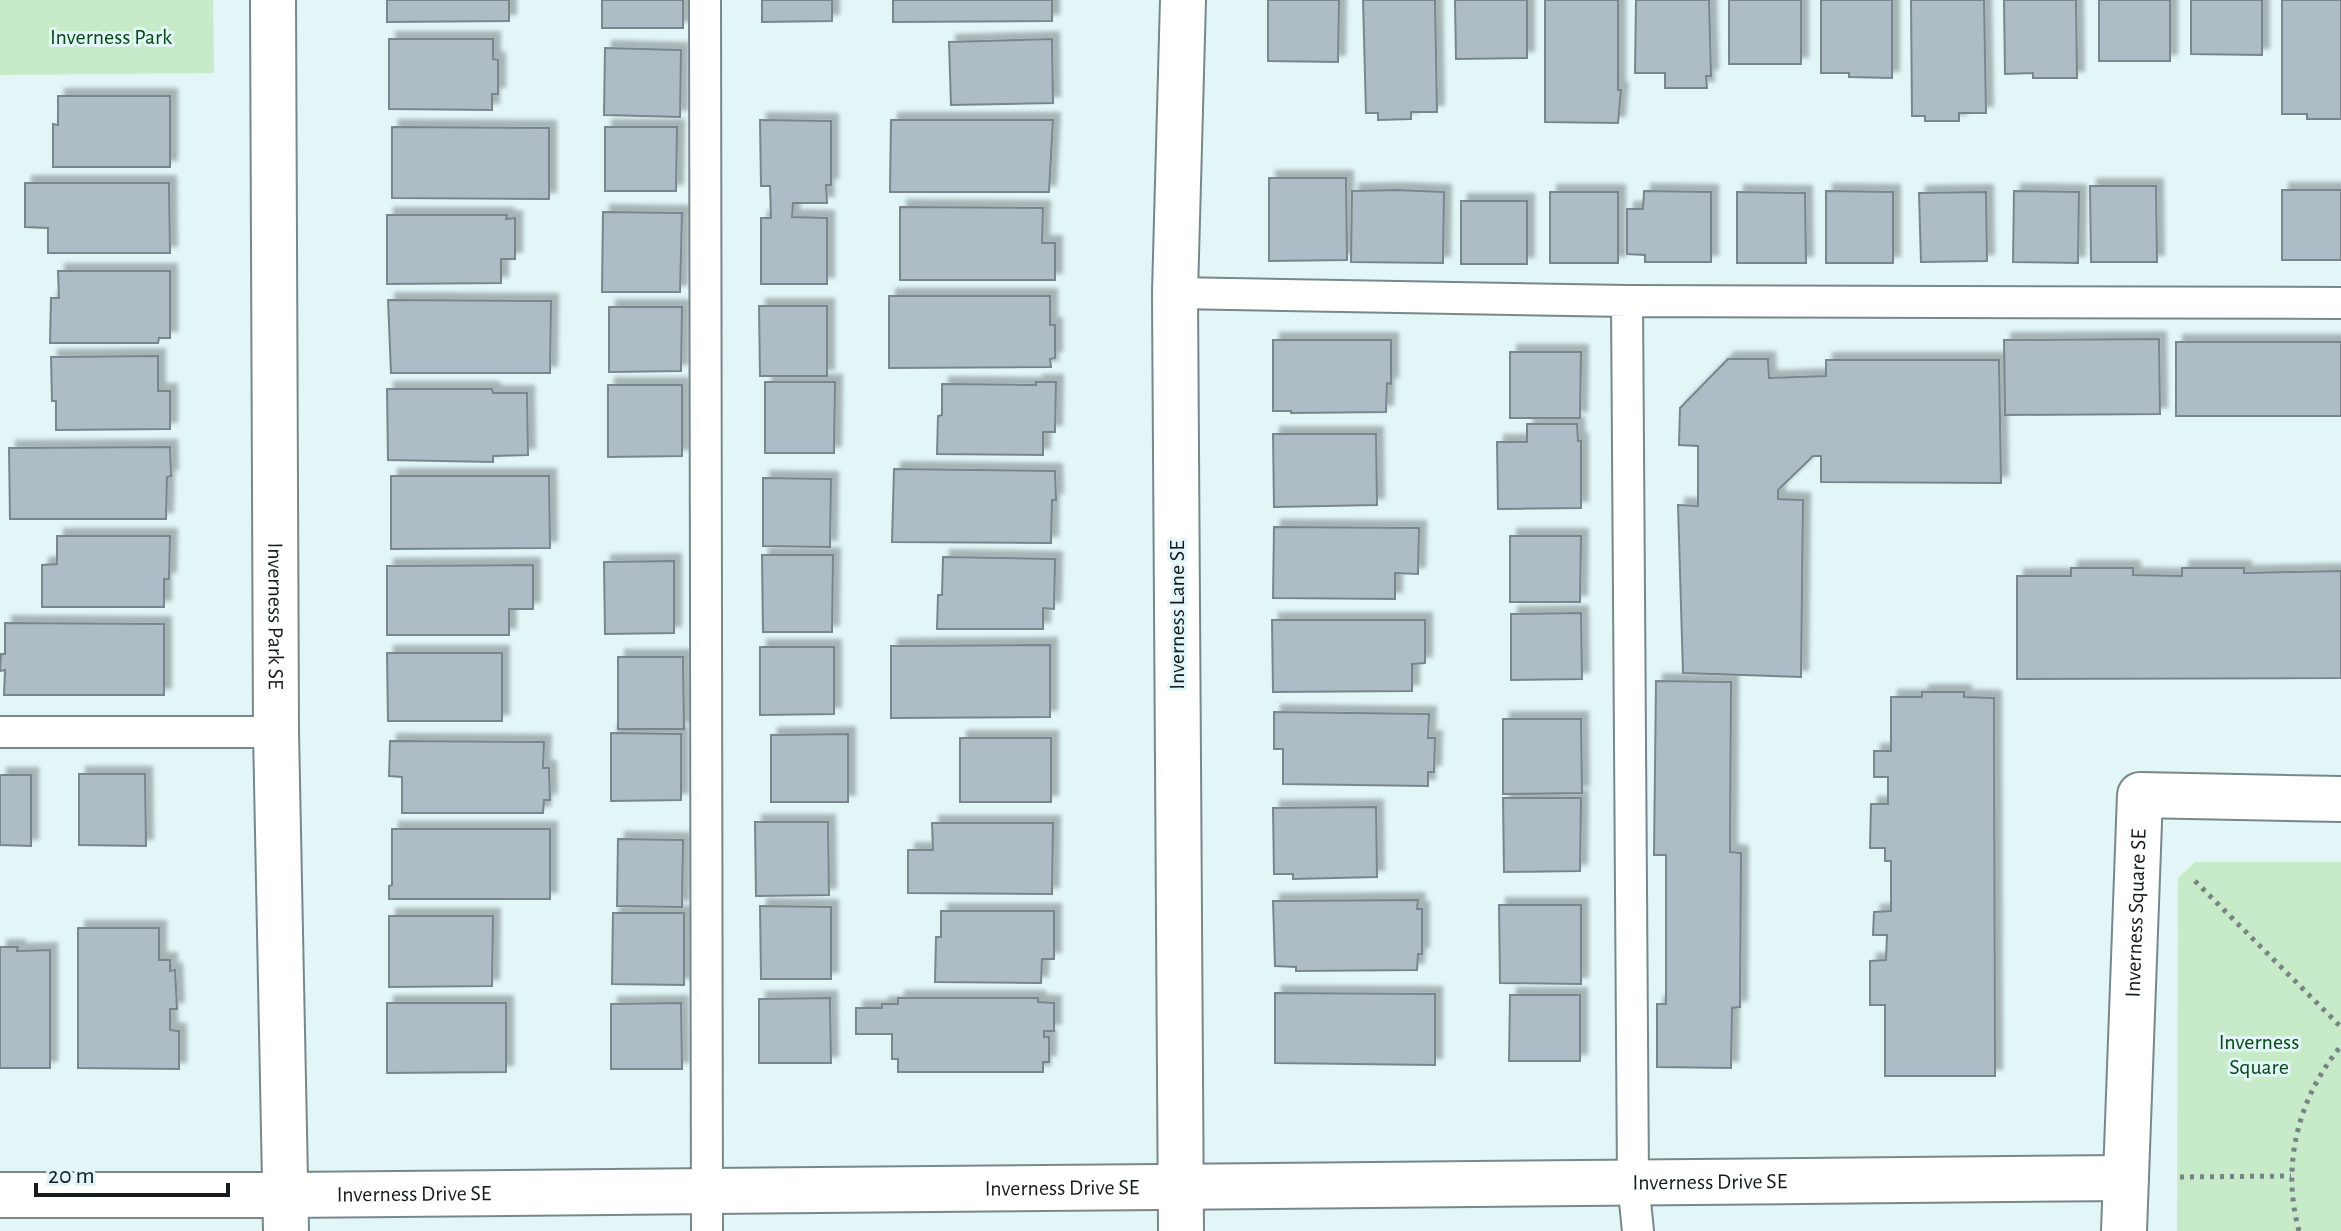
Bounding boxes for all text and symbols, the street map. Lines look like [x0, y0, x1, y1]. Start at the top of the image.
park label: Inverness Park [50, 26, 172, 48]
street label: Inverness Lane SE [1166, 540, 1188, 690]
street label: Inverness Park SE [264, 542, 287, 690]
street label: Inverness Square SE [2122, 828, 2150, 998]
park label: Inverness Square [2219, 1031, 2299, 1078]
scale bar [36, 1147, 228, 1197]
text: 20 m [48, 1164, 95, 1188]
street label: Inverness Drive SE [1632, 1170, 1788, 1194]
street label: Inverness Drive SE [984, 1176, 1140, 1200]
street label: Inverness Drive SE [337, 1182, 492, 1206]

